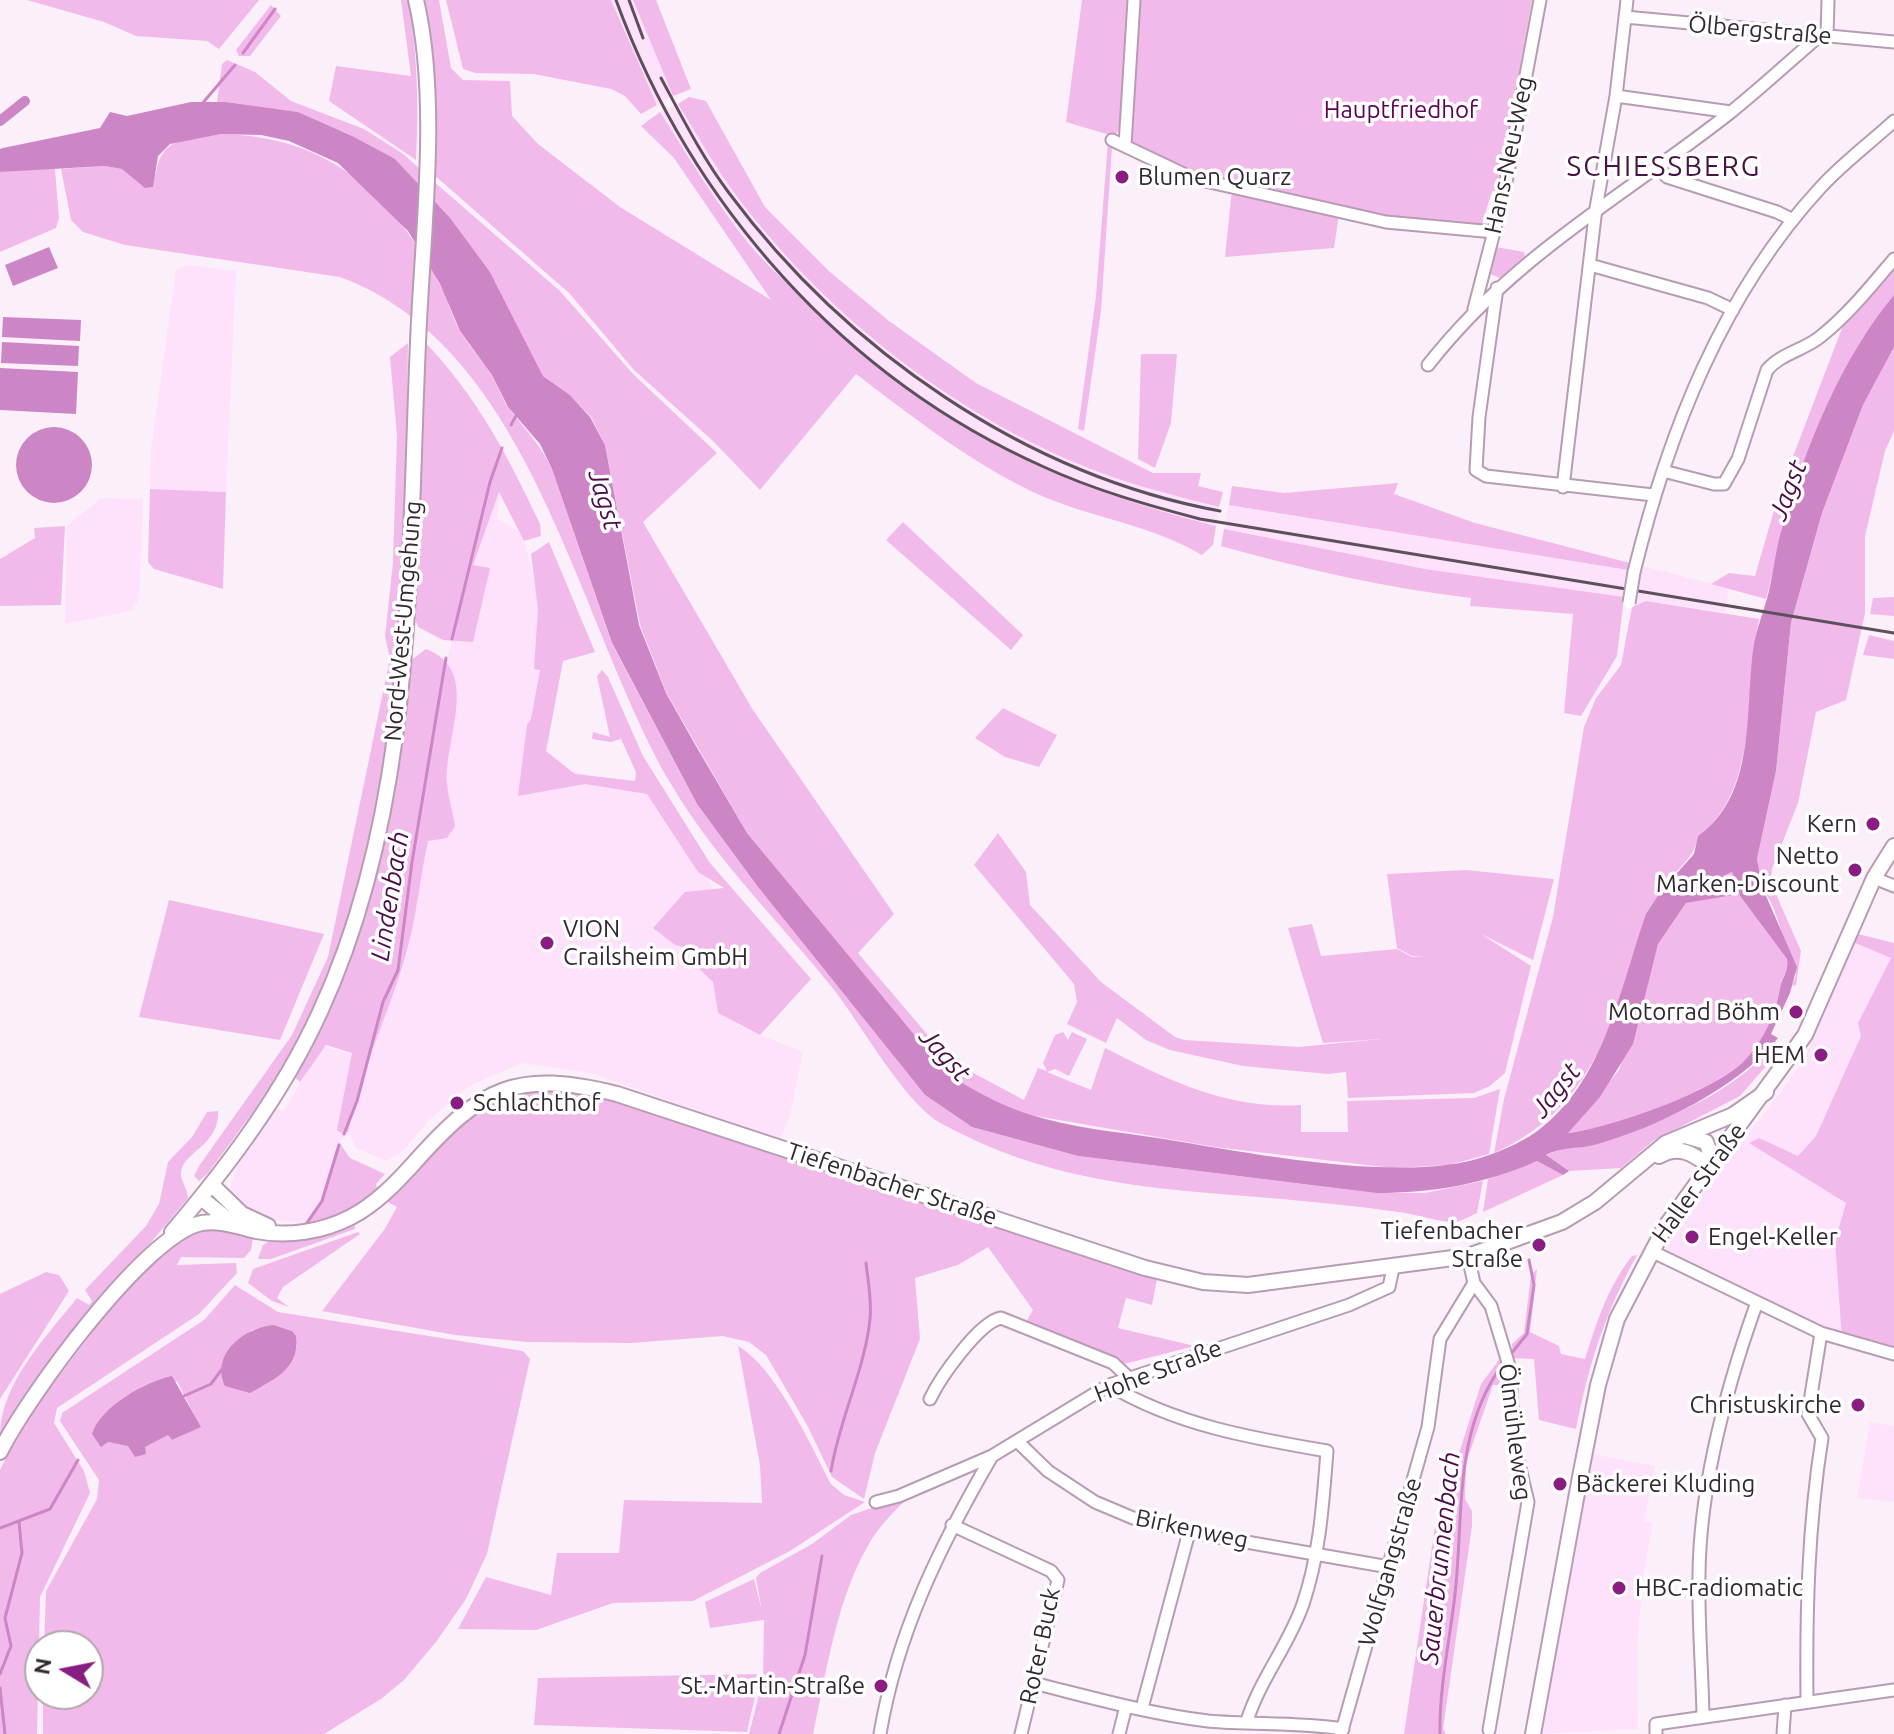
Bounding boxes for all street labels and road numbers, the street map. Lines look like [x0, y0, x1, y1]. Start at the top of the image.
street label: Ölbergstraße [1687, 9, 1833, 51]
street label: Hans-Neu-Weg [1478, 74, 1540, 236]
street label: Nord-West-Umgehung [378, 499, 428, 743]
street label: Haller Straße [1646, 1118, 1752, 1248]
street label: Tiefenbacher Straße [783, 1136, 1001, 1232]
street label: Hohe Straße [1090, 1333, 1226, 1409]
street label: Ölmühleweg [1492, 1362, 1538, 1502]
street label: Wolfgangstraße [1352, 1474, 1428, 1650]
street label: Birkenweg [1133, 1503, 1251, 1555]
street label: Roter Buck [1014, 1585, 1066, 1707]

